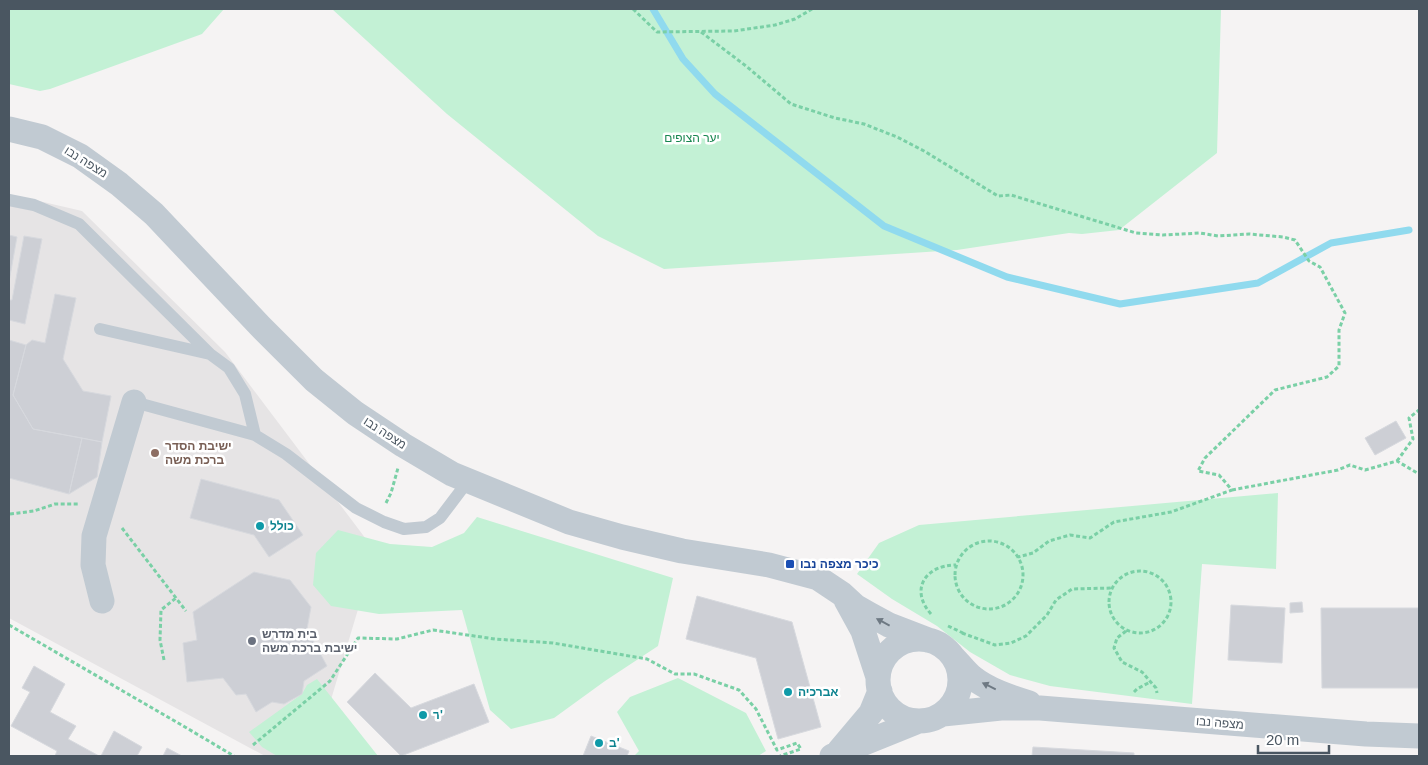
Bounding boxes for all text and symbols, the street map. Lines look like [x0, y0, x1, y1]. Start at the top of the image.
park label: יער הצופים [664, 131, 720, 145]
street label: מצפה נבו [62, 143, 110, 181]
street label: מצפה נבו [361, 414, 409, 452]
place label: ישיבת הסדר ברכת משה [165, 439, 232, 467]
marker: ישיבת הסדר ברכת משה [149, 447, 161, 459]
place label: כולל [270, 519, 294, 533]
marker: כולל [254, 520, 266, 532]
place label: כיכר מצפה נבו [800, 557, 879, 571]
marker: כיכר מצפה נבו [784, 558, 796, 570]
one-way arrow [876, 617, 890, 626]
place label: בית מדרש ישיבת ברכת משה [262, 627, 357, 655]
marker: בית מדרש ישיבת ברכת משה [246, 635, 258, 647]
one-way arrow [981, 682, 996, 691]
place label: אברכיה [798, 685, 839, 699]
marker: אברכיה [782, 686, 794, 698]
place label: ד' [433, 708, 443, 722]
marker: ד' [417, 709, 429, 721]
street label: מצפה נבו [1195, 714, 1245, 732]
scale bar [1258, 722, 1329, 754]
text: 20 m [1266, 731, 1299, 748]
place label: ב' [609, 736, 620, 750]
marker: ב' [593, 737, 605, 749]

